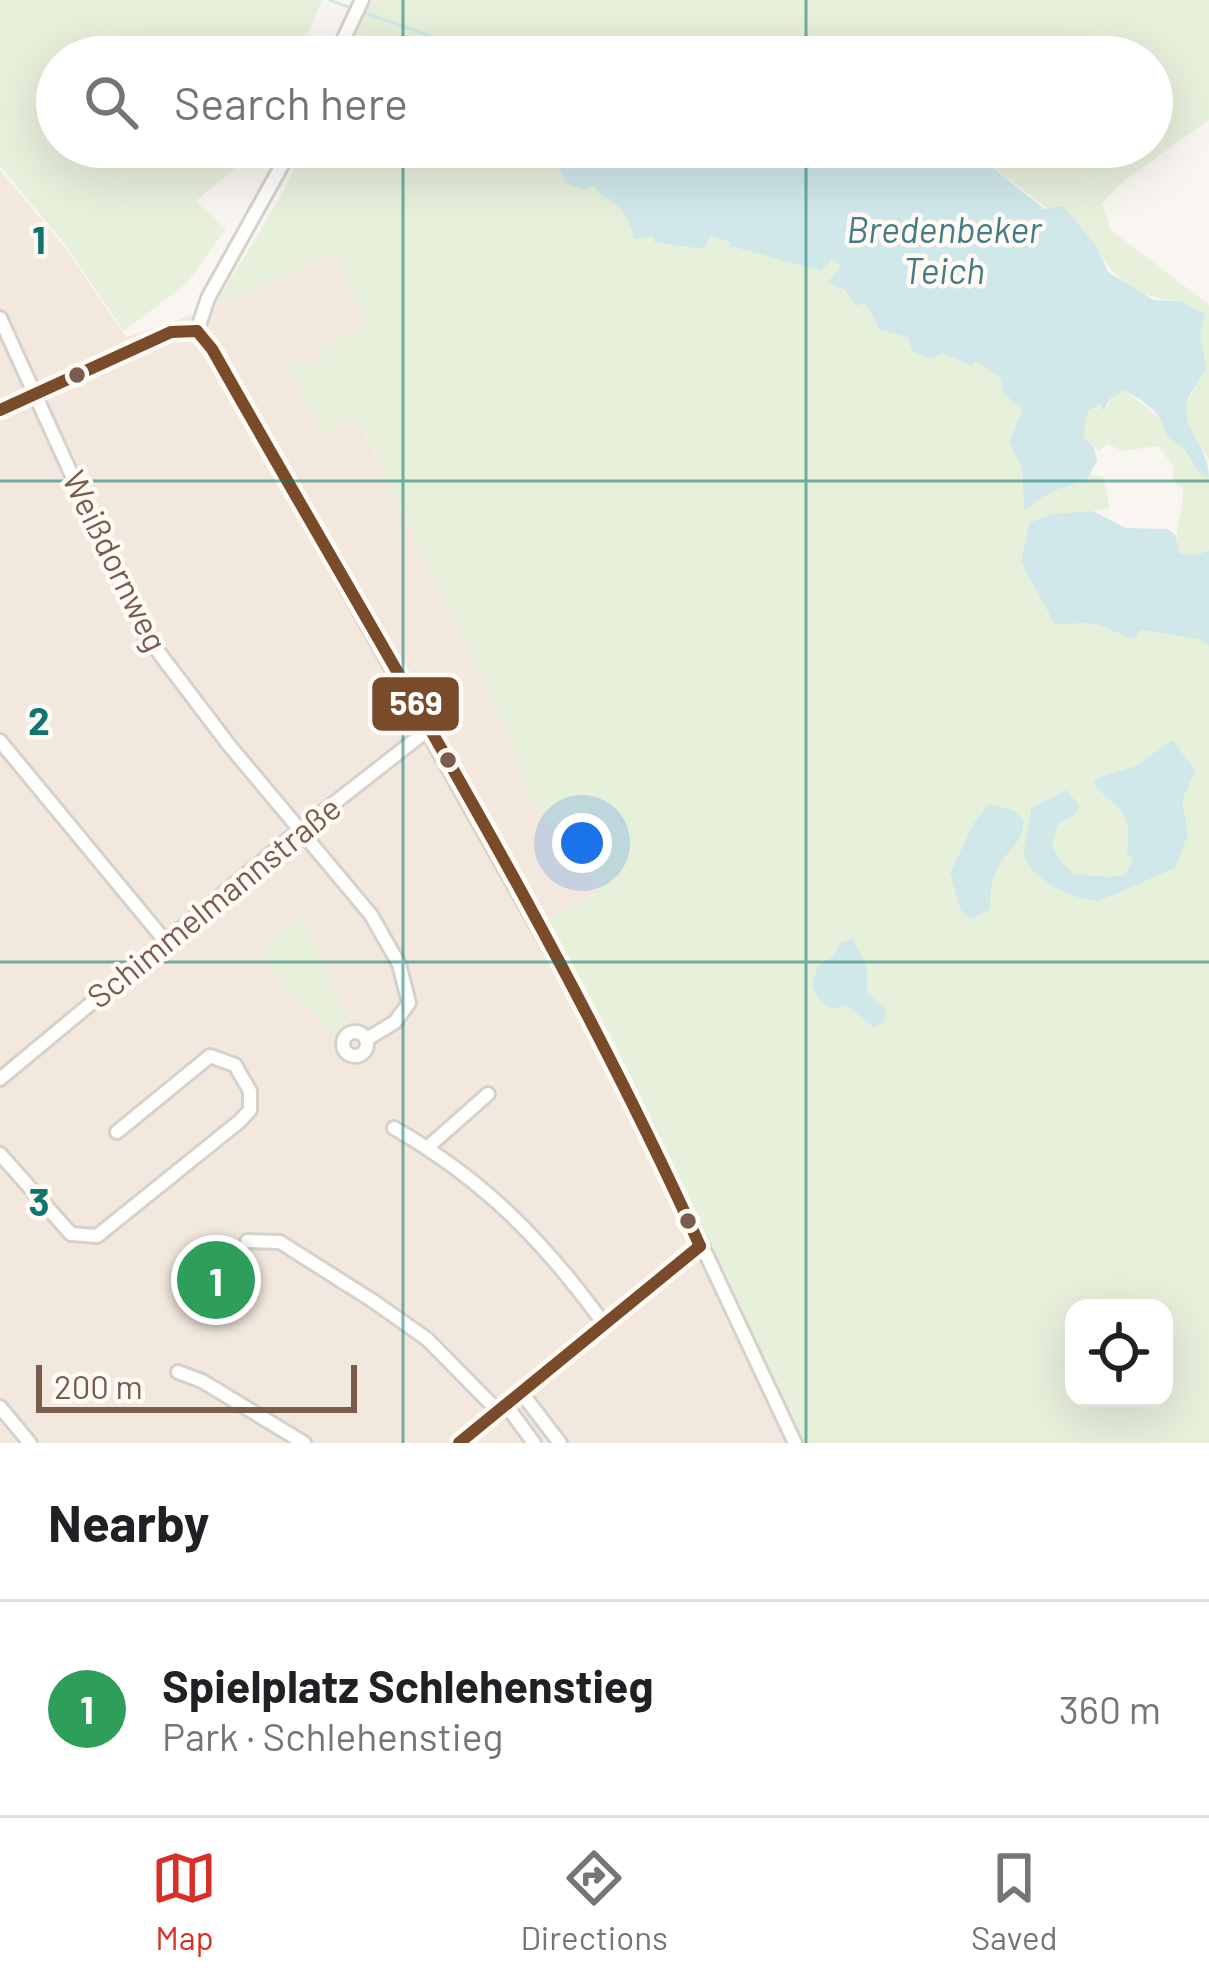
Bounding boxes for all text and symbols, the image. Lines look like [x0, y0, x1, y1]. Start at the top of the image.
search box [36, 36, 1173, 168]
icon: search [78, 69, 144, 135]
text: Search here [174, 75, 408, 129]
water label: Bredenbeker Teich [846, 207, 1043, 291]
text: 1 [32, 215, 46, 262]
unlabelled marker [66, 364, 88, 386]
street label: Weißdornweg [55, 464, 177, 657]
line badge: 569 [370, 675, 461, 733]
text: 569 [389, 682, 443, 722]
text: 2 [28, 696, 50, 743]
unlabelled marker [437, 749, 459, 771]
street label: Schimmelmannstraße [79, 787, 348, 1016]
your location [552, 813, 612, 873]
text: 3 [28, 1177, 50, 1224]
unlabelled marker [677, 1210, 699, 1232]
pin: 1 [177, 1235, 255, 1325]
map controls [1065, 1299, 1173, 1407]
button: locate [1065, 1299, 1173, 1407]
scale bar [36, 1359, 357, 1412]
text: 200 m [54, 1366, 143, 1406]
text: Nearby [48, 1491, 209, 1552]
text: Spielplatz Schlehenstieg [162, 1658, 653, 1712]
text: 1 [80, 1685, 94, 1732]
text: 360 m [1059, 1685, 1161, 1732]
text: Park · Schlehenstieg [162, 1712, 503, 1759]
tab: Map [151, 1845, 217, 1957]
tab: Directions [520, 1845, 668, 1957]
tab: Saved [971, 1845, 1058, 1957]

